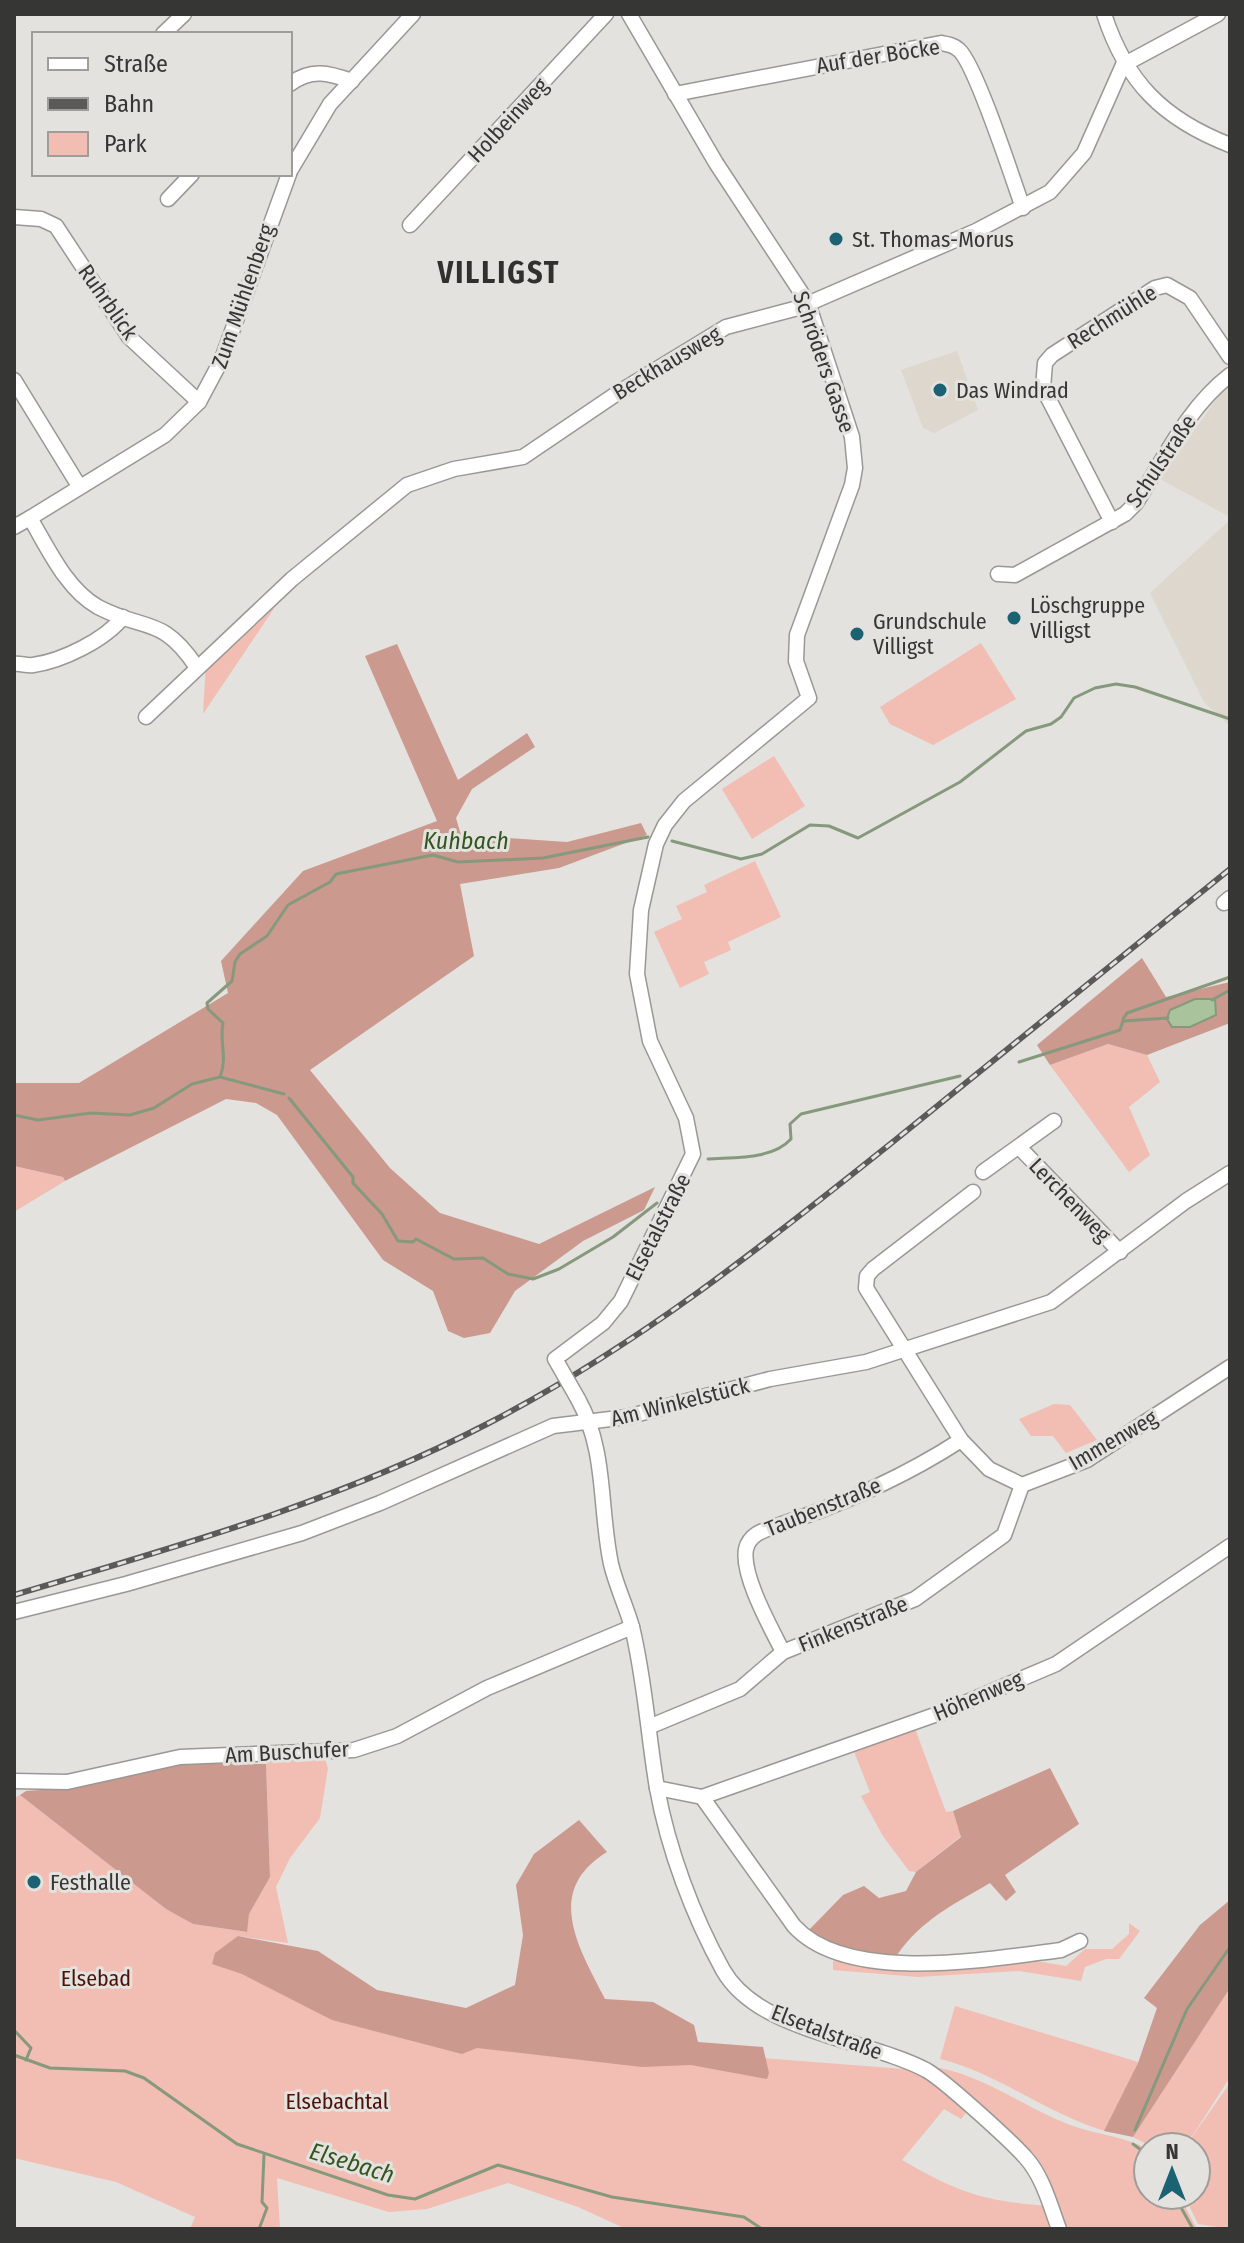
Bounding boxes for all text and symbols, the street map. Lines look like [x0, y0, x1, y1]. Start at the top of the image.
legend [32, 32, 292, 176]
street label: Auf der Böcke [814, 33, 942, 79]
text: Straße [104, 50, 168, 78]
street label: Holbeinweg [462, 72, 554, 168]
text: Bahn [104, 90, 154, 118]
text: Park [104, 130, 147, 158]
street label: Zum Mühlenberg [206, 220, 281, 372]
place label: St. Thomas-Morus [852, 226, 1014, 253]
marker: St. Thomas-Morus [827, 230, 845, 248]
district label: VILLIGST [436, 255, 561, 291]
street label: Ruhrblick [72, 259, 144, 345]
street label: Rechmühle [1062, 279, 1162, 355]
street label: Schröders Gasse [787, 288, 861, 436]
street label: Beckhausweg [608, 320, 727, 406]
place label: Das Windrad [956, 377, 1069, 404]
marker: Das Windrad [931, 381, 949, 399]
street label: Schulstraße [1120, 409, 1202, 513]
place label: Löschgruppe Villigst [1030, 592, 1145, 644]
place label: Grundschule Villigst [873, 608, 987, 660]
marker: Löschgruppe Villigst [1005, 609, 1023, 627]
marker: Grundschule Villigst [848, 625, 866, 643]
water label: Kuhbach [423, 827, 509, 855]
street label: Lerchenweg [1023, 1152, 1117, 1248]
street label: Elsetalstraße [619, 1169, 697, 1285]
street label: Am Winkelstück [608, 1372, 753, 1432]
street label: Immenweg [1064, 1404, 1163, 1476]
street label: Taubenstraße [761, 1472, 885, 1542]
street label: Finkenstraße [794, 1590, 912, 1658]
street label: Höhenweg [929, 1665, 1027, 1727]
street label: Am Buschufer [224, 1735, 350, 1769]
place label: Festhalle [50, 1869, 131, 1896]
marker: Festhalle [25, 1873, 43, 1891]
park label: Elsebad [61, 1965, 131, 1992]
street label: Elsetalstraße [768, 1998, 886, 2066]
park label: Elsebachtal [286, 2088, 389, 2115]
north arrow [1132, 2131, 1212, 2211]
water label: Elsebach [306, 2137, 398, 2189]
text: N [1165, 2138, 1179, 2165]

